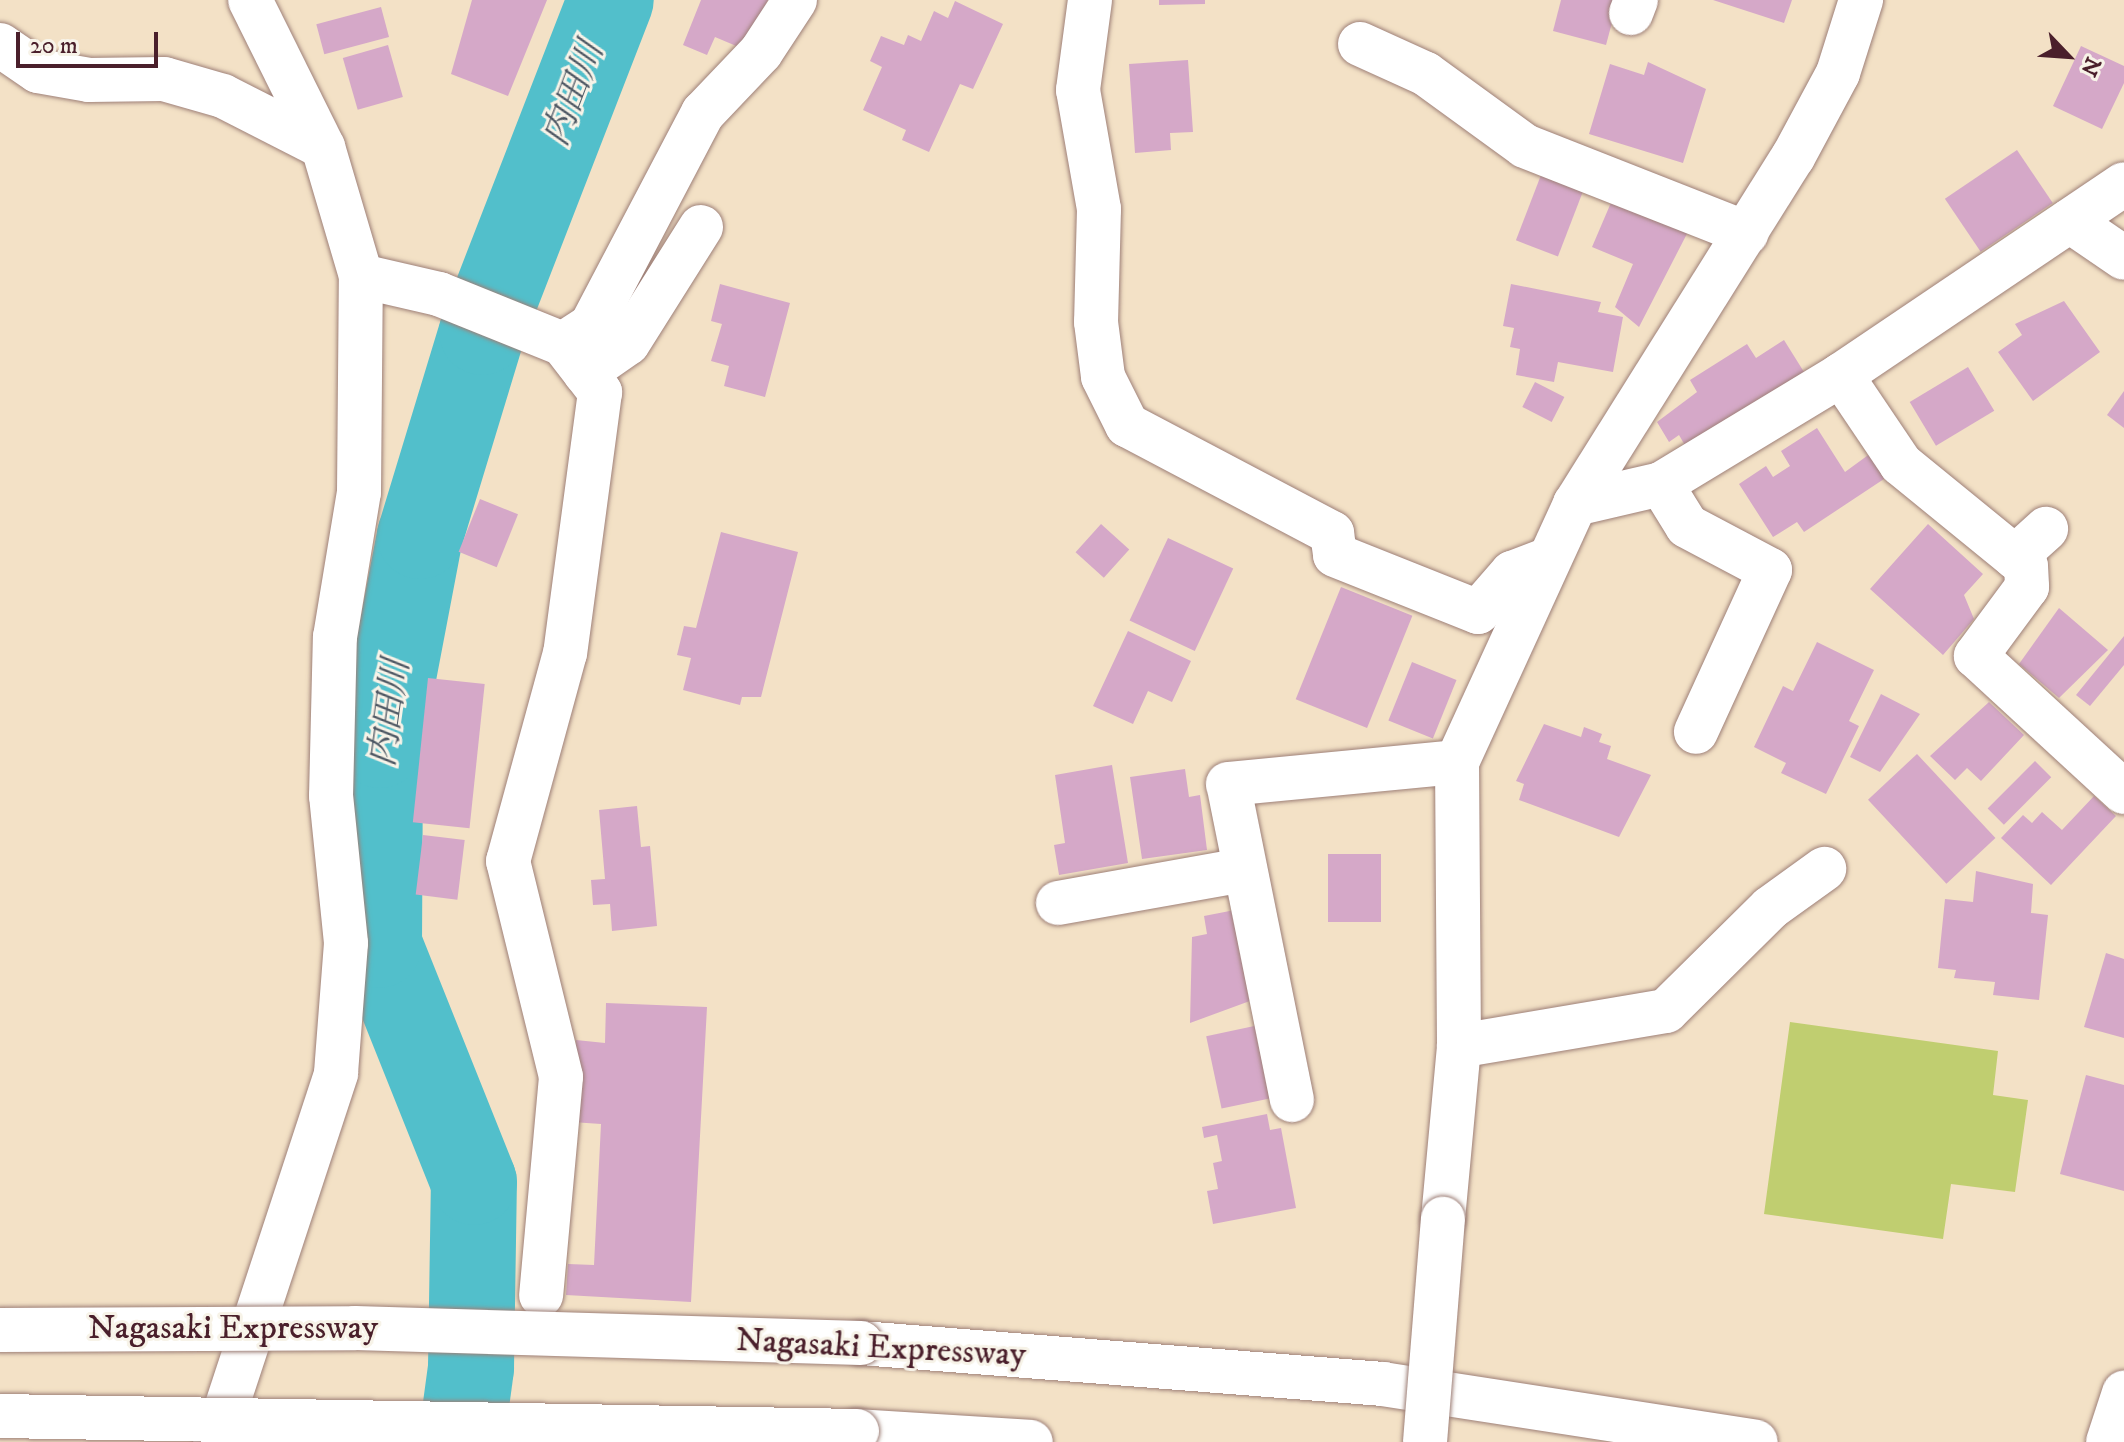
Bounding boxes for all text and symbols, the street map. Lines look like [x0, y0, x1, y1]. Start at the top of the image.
scale bar [20, 16, 162, 66]
north arrow [2028, 16, 2108, 96]
text: 20 m [30, 31, 78, 61]
water label: 内田川 [534, 36, 614, 152]
text: N [2074, 52, 2106, 80]
water label: 内田川 [361, 657, 419, 769]
street label: Nagasaki Expressway [88, 1309, 378, 1349]
street label: Nagasaki Expressway [735, 1320, 1027, 1376]

